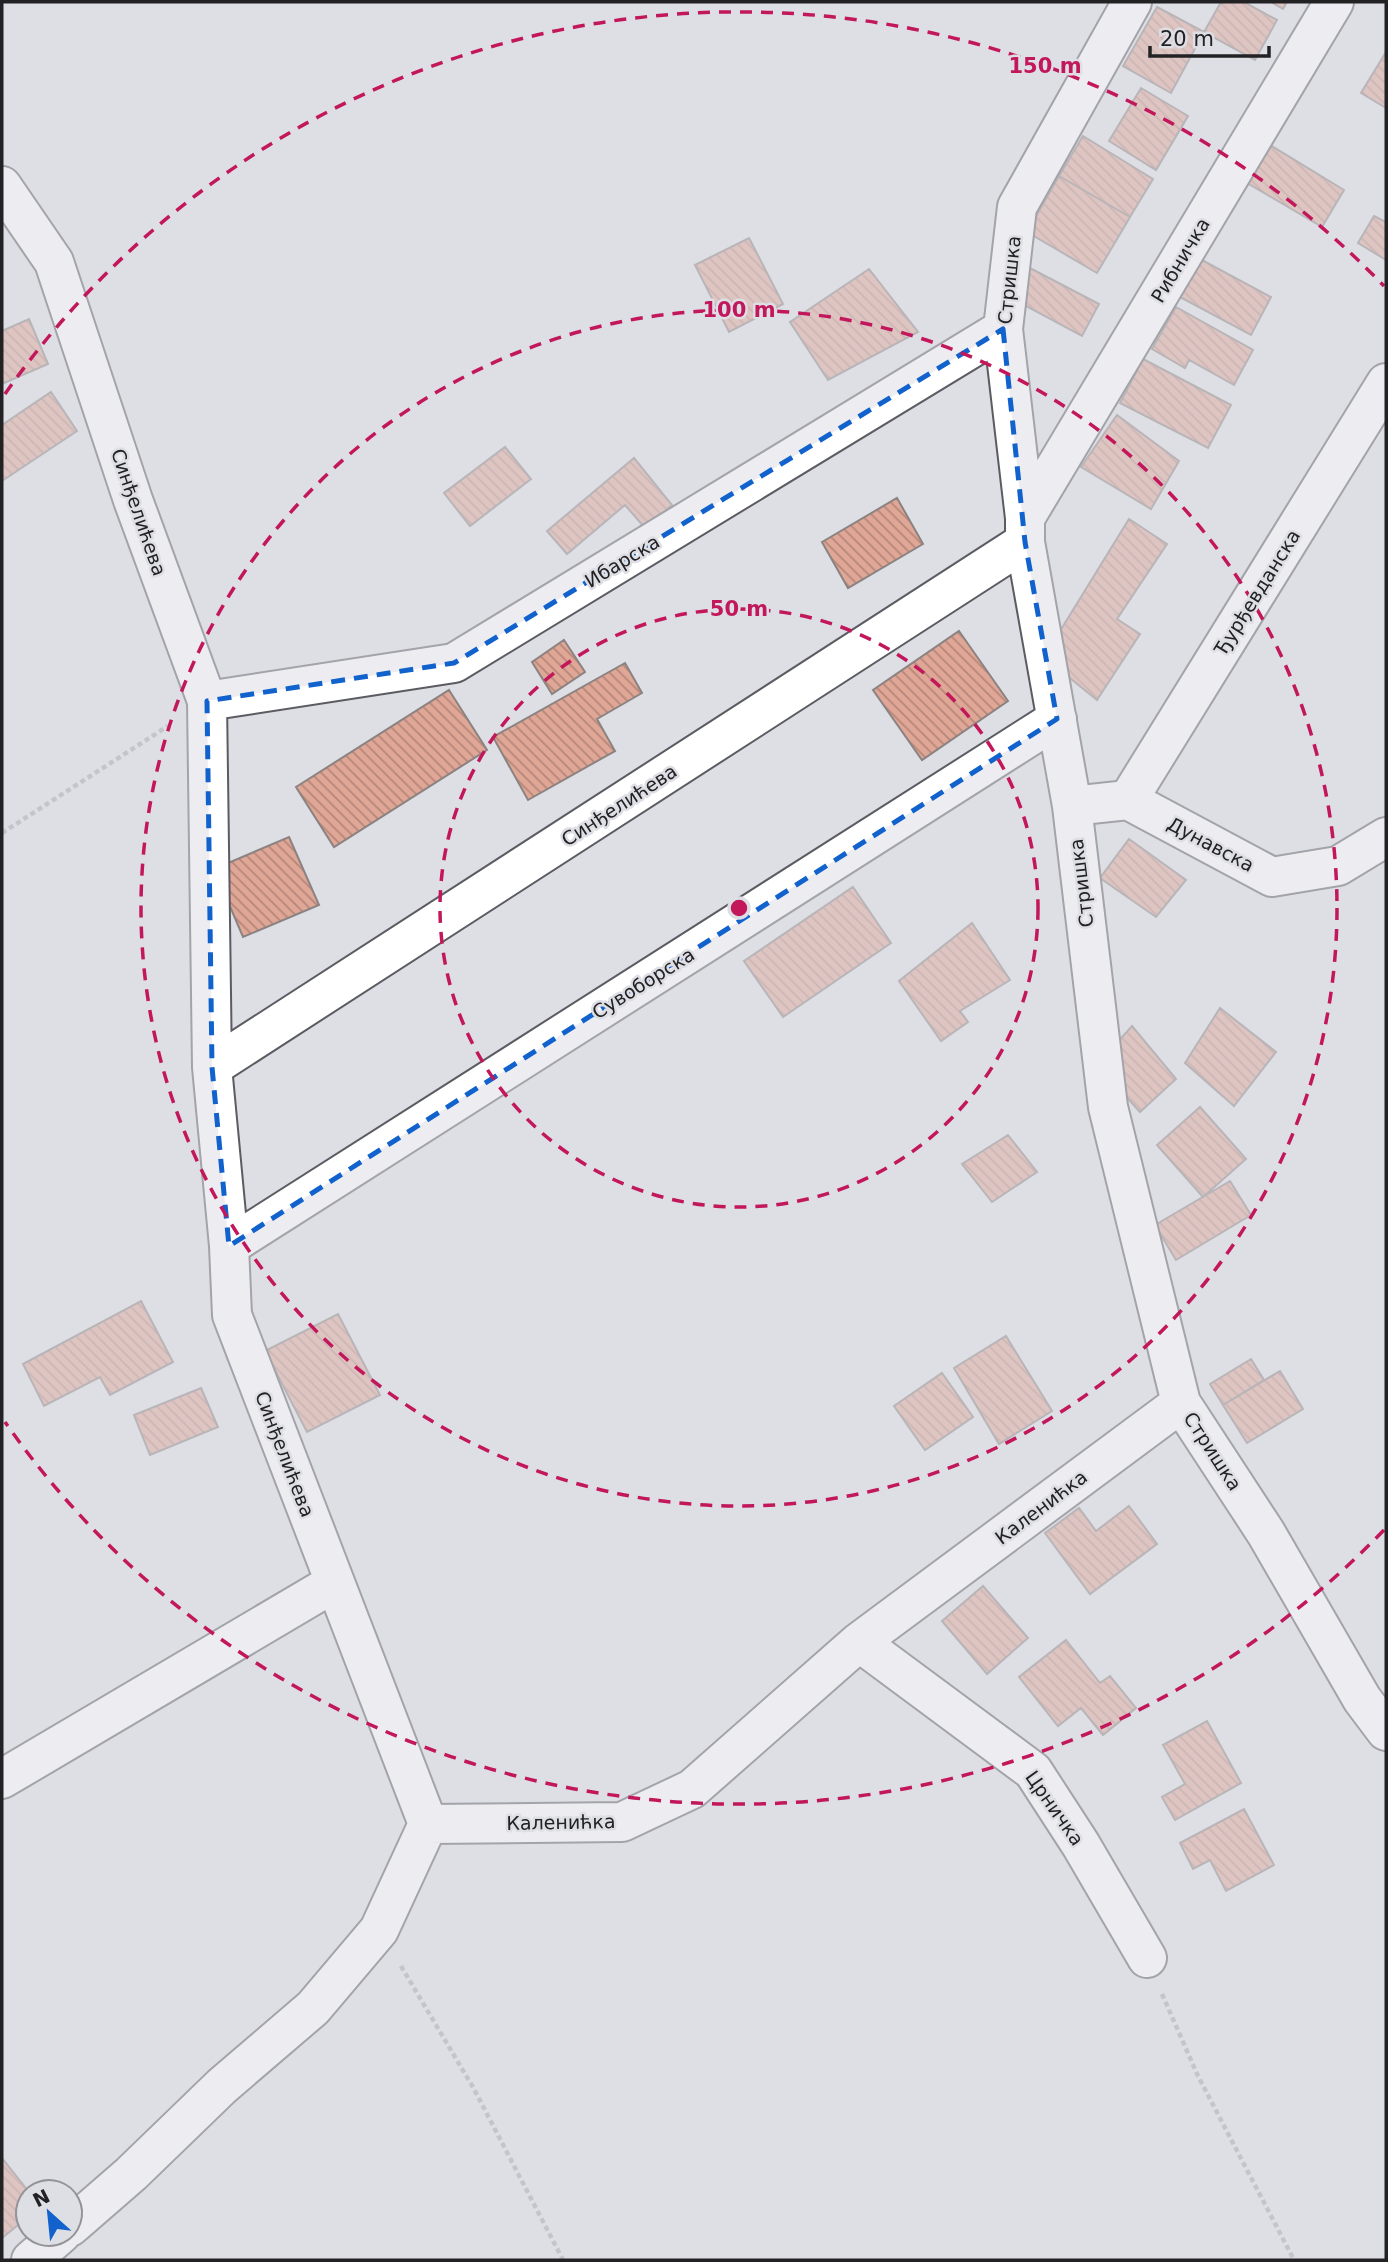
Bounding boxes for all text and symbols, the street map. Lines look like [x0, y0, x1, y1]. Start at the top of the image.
scale bar [1150, 14, 1269, 58]
text: 20 m [1160, 27, 1214, 51]
text: 150 m [1008, 54, 1082, 78]
street label: Рибничка [1146, 214, 1214, 306]
street label: Стришка [993, 234, 1025, 326]
text: 100 m [702, 298, 776, 322]
street label: Синђелићева [106, 446, 171, 579]
street label: Ђурђевданска [1209, 525, 1305, 660]
street label: Ибарска [581, 530, 663, 592]
text: 50 m [710, 597, 768, 621]
street label: Синђелићева [557, 760, 681, 851]
street label: Дунавска [1164, 812, 1258, 876]
street label: Стришка [1065, 837, 1097, 929]
centre of rings [727, 896, 751, 920]
street label: Сувоборска [588, 943, 698, 1023]
street label: Синђелићева [250, 1388, 319, 1520]
street label: Стришка [1179, 1408, 1247, 1494]
street label: Каленићка [991, 1465, 1091, 1549]
street label: Црничка [1021, 1766, 1089, 1850]
street label: Каленићка [506, 1810, 616, 1834]
north arrow [14, 2178, 84, 2248]
text: N [29, 2184, 53, 2211]

